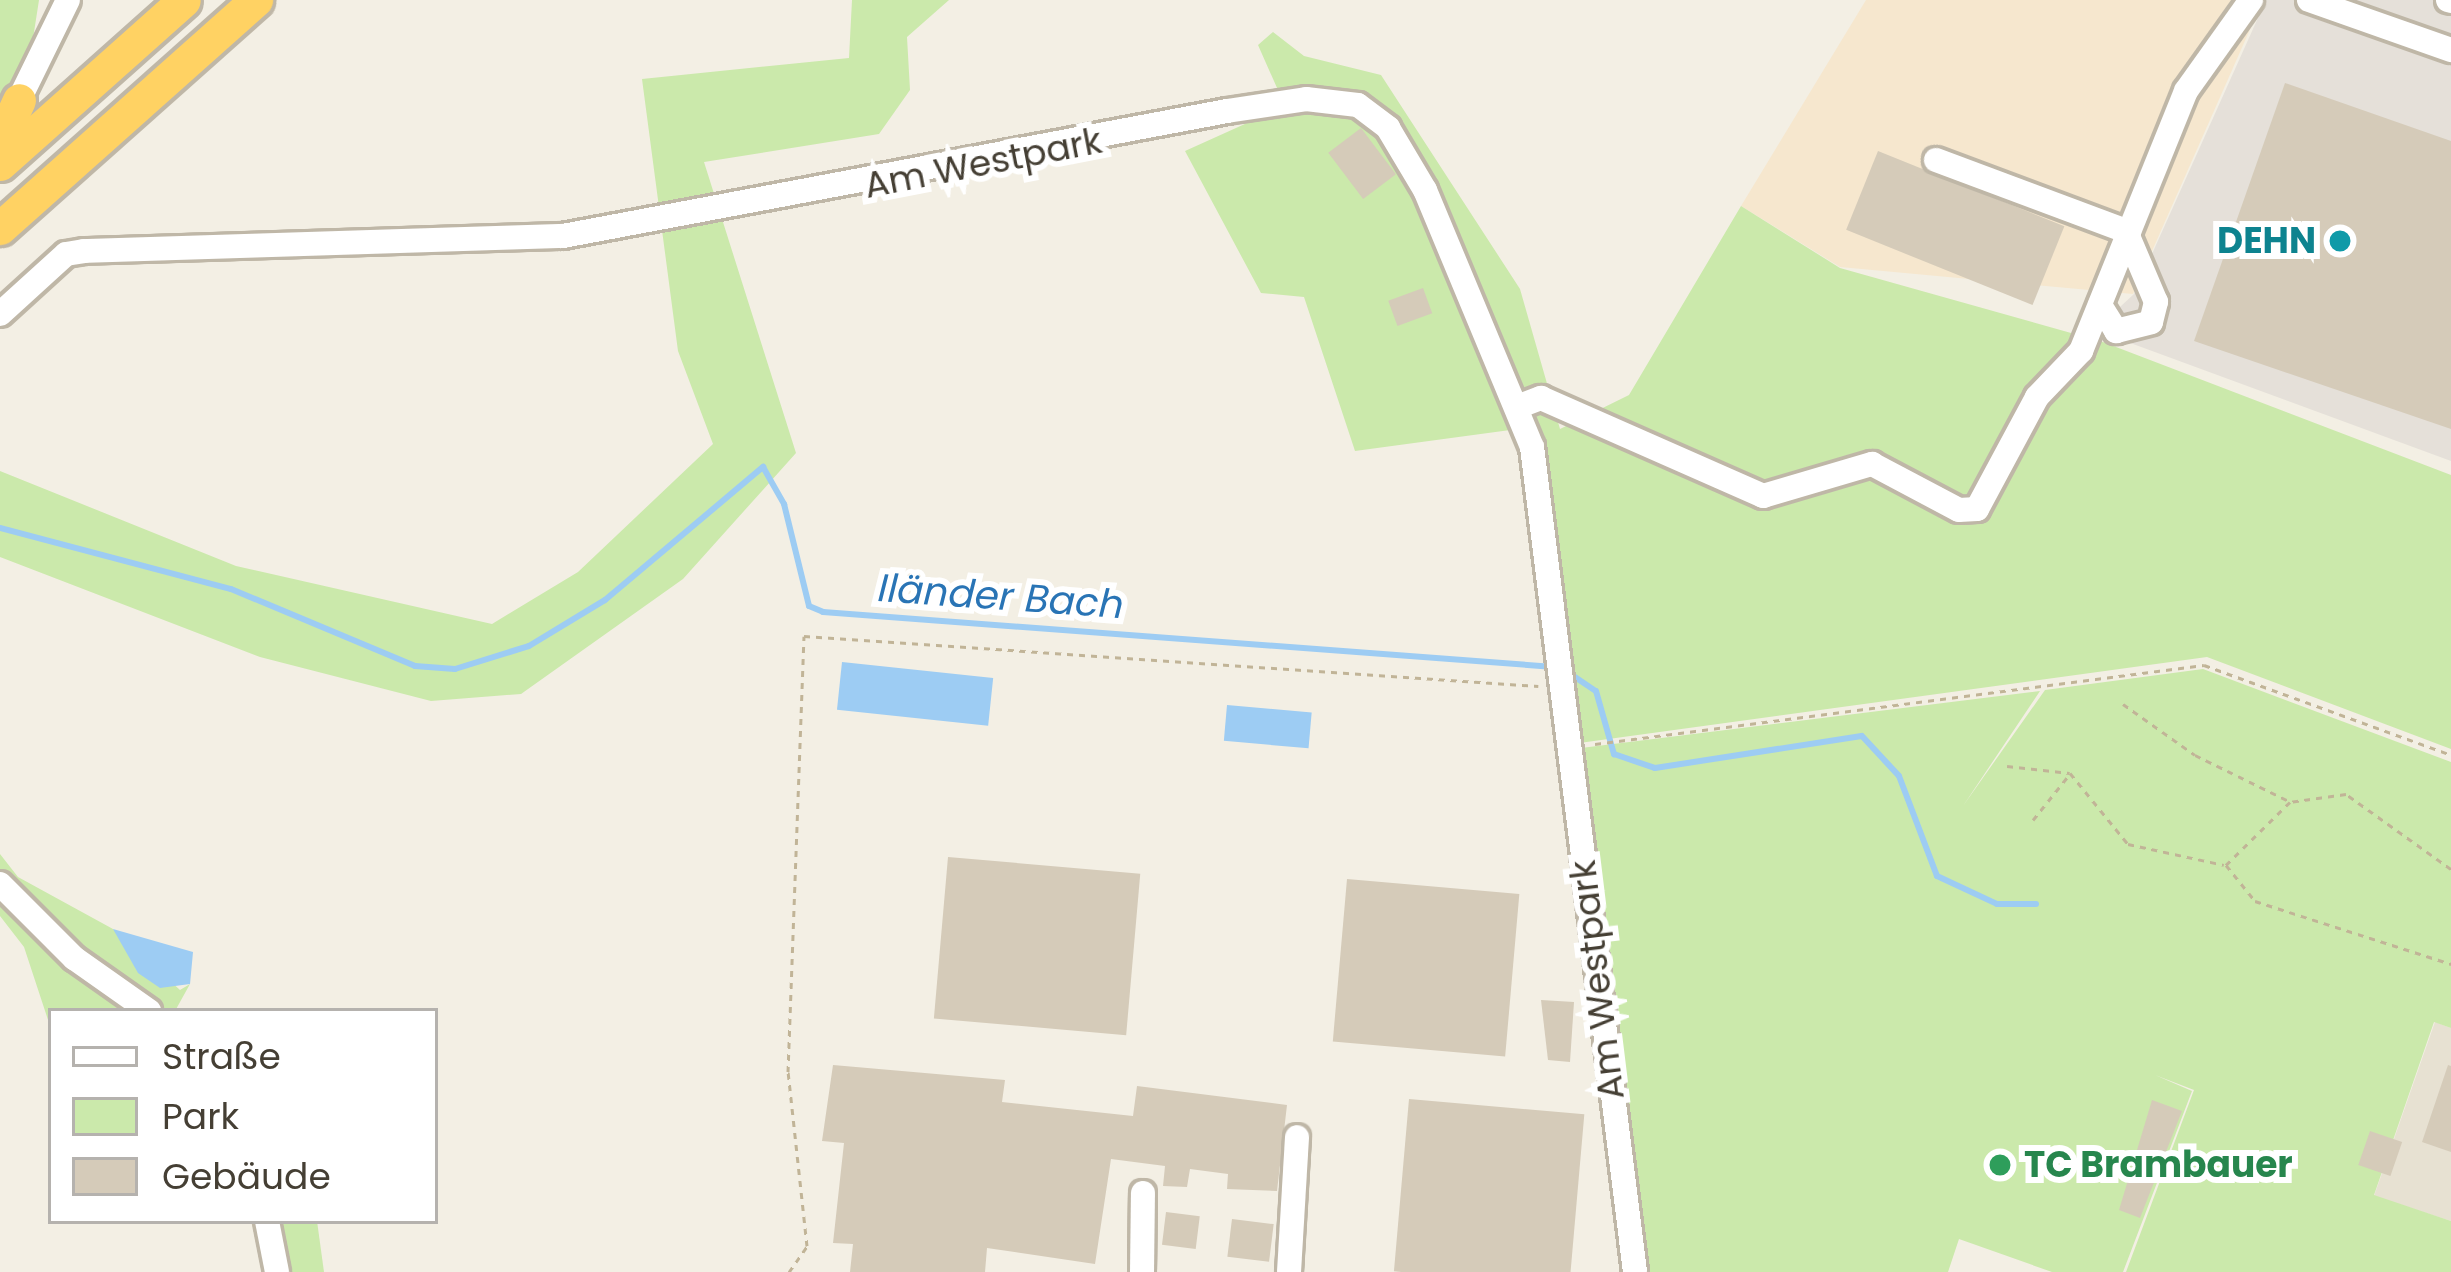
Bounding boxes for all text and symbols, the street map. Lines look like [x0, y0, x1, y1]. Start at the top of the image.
street label: Am Westpark [861, 119, 1105, 207]
place label: DEHN [2217, 219, 2316, 263]
marker: DEHN [2327, 228, 2353, 254]
water label: Iländer Bach [877, 565, 1125, 629]
street label: Am Westpark [1561, 858, 1633, 1102]
legend [48, 1008, 438, 1224]
text: Straße [162, 1031, 281, 1082]
text: Park [162, 1091, 239, 1142]
place label: TC Brambauer [2024, 1143, 2293, 1187]
text: Gebäude [162, 1151, 331, 1202]
marker: TC Brambauer [1987, 1152, 2013, 1178]

